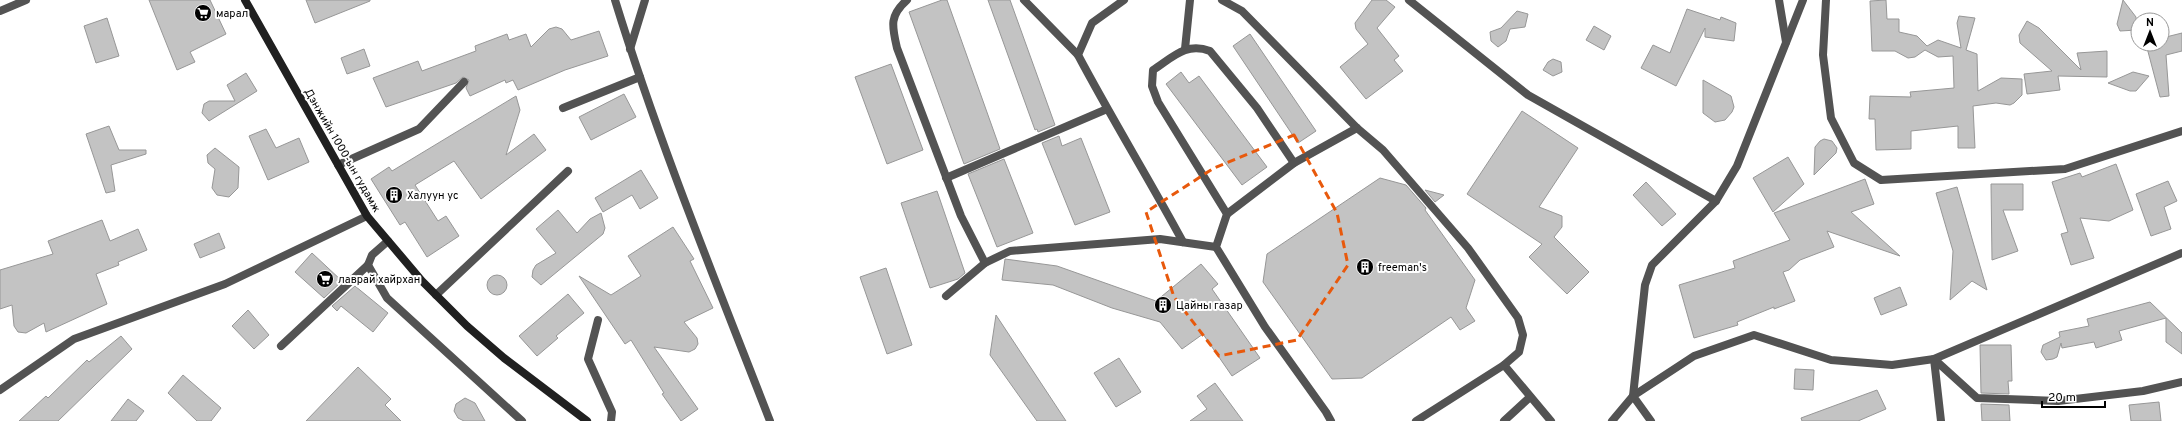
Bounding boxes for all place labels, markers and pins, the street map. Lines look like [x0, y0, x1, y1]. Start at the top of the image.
supermarket icon: марал [193, 3, 213, 23]
place label: марал [216, 7, 248, 21]
building icon: Халуун ус [384, 185, 404, 205]
place label: Халуун ус [407, 189, 459, 203]
building icon: freeman's [1355, 257, 1375, 277]
place label: freeman's [1378, 261, 1427, 275]
supermarket icon: лаврай хайрхан [315, 269, 335, 289]
place label: лаврай хайрхан [338, 273, 420, 287]
building icon: Цайны газар [1153, 295, 1173, 315]
place label: Цайны газар [1176, 299, 1243, 313]

